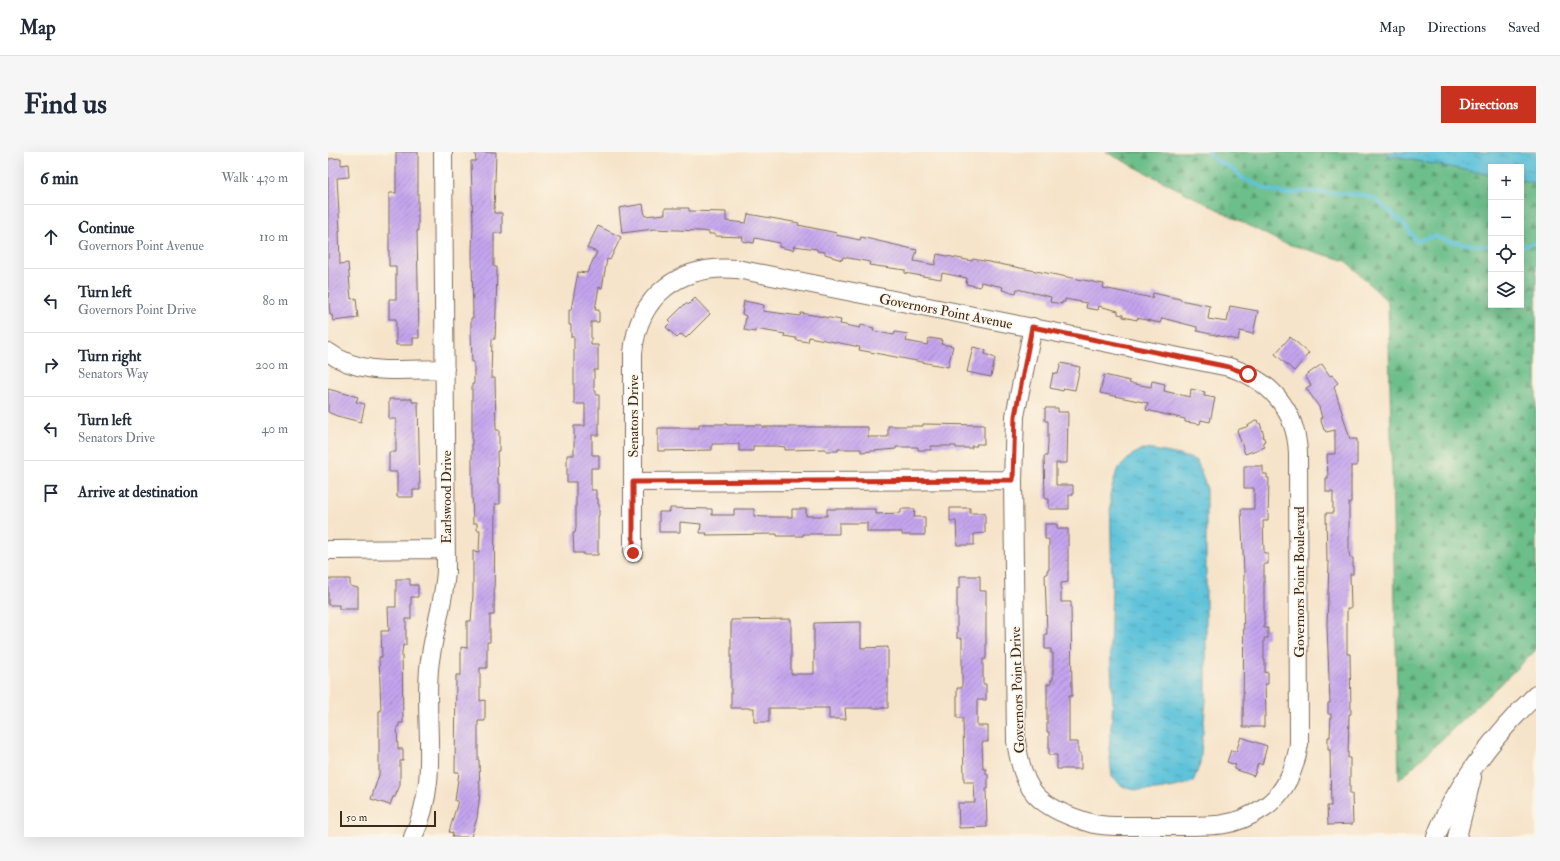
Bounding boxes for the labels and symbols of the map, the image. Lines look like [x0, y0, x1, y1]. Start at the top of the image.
street label: Governors Point Avenue [878, 290, 1014, 333]
route start [1239, 365, 1257, 383]
street label: Senators Drive [625, 374, 642, 457]
street label: Earlswood Drive [438, 450, 455, 544]
street label: Governors Point Boulevard [1291, 506, 1308, 658]
route end [624, 544, 642, 562]
street label: Governors Point Drive [1007, 626, 1028, 754]
scale bar [340, 809, 436, 828]

